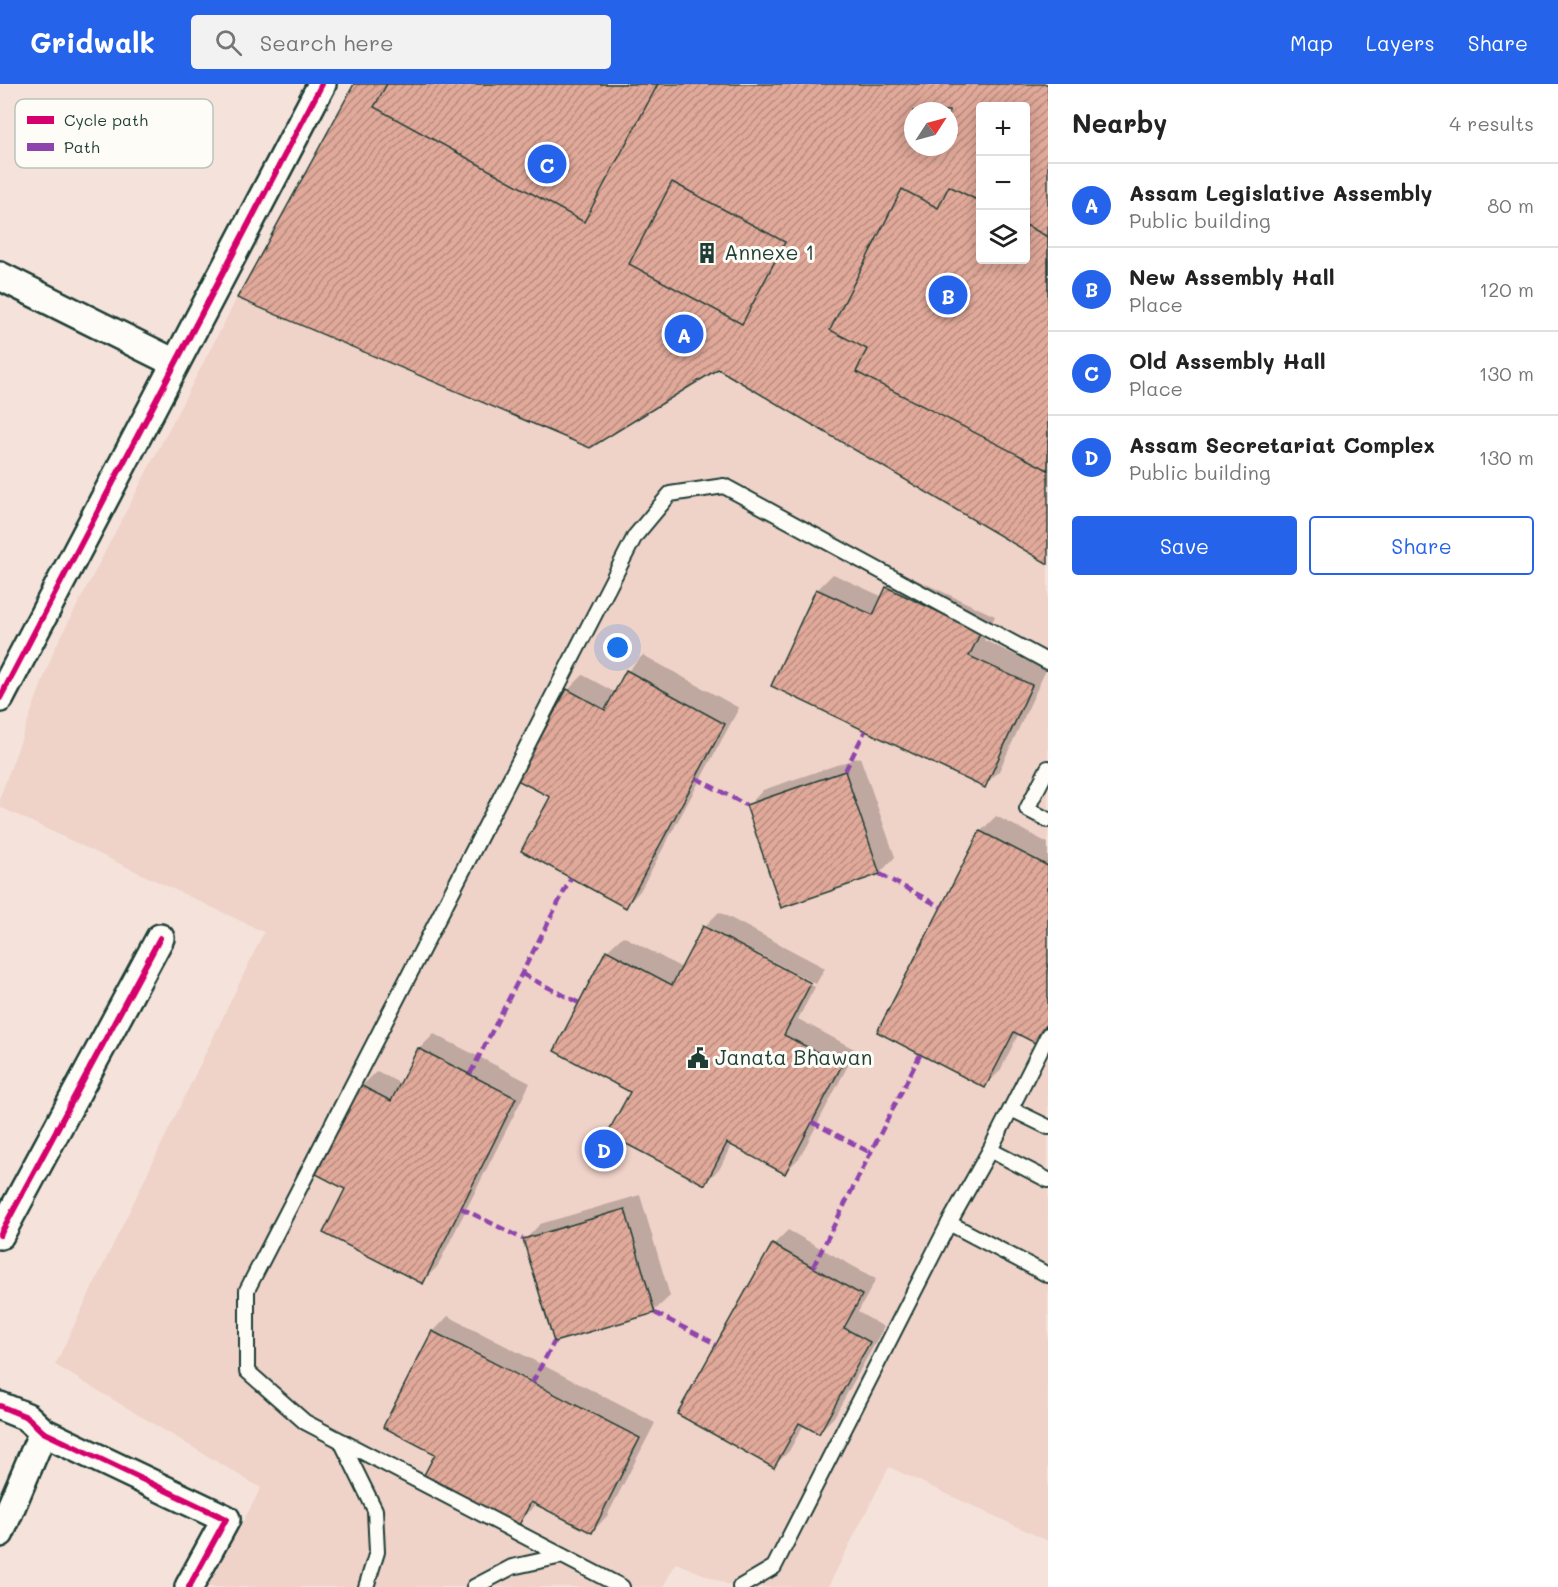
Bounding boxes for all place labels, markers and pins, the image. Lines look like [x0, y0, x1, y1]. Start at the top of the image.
pin: C [528, 142, 566, 187]
place label: Annexe 1 [724, 238, 815, 265]
building icon: Annexe 1 [695, 241, 719, 265]
pin: B [928, 272, 968, 318]
pin: A [664, 312, 704, 356]
place label: Janata Bhawan [715, 1043, 872, 1070]
public building icon: Janata Bhawan [686, 1046, 710, 1070]
pin: D [584, 1126, 624, 1172]

